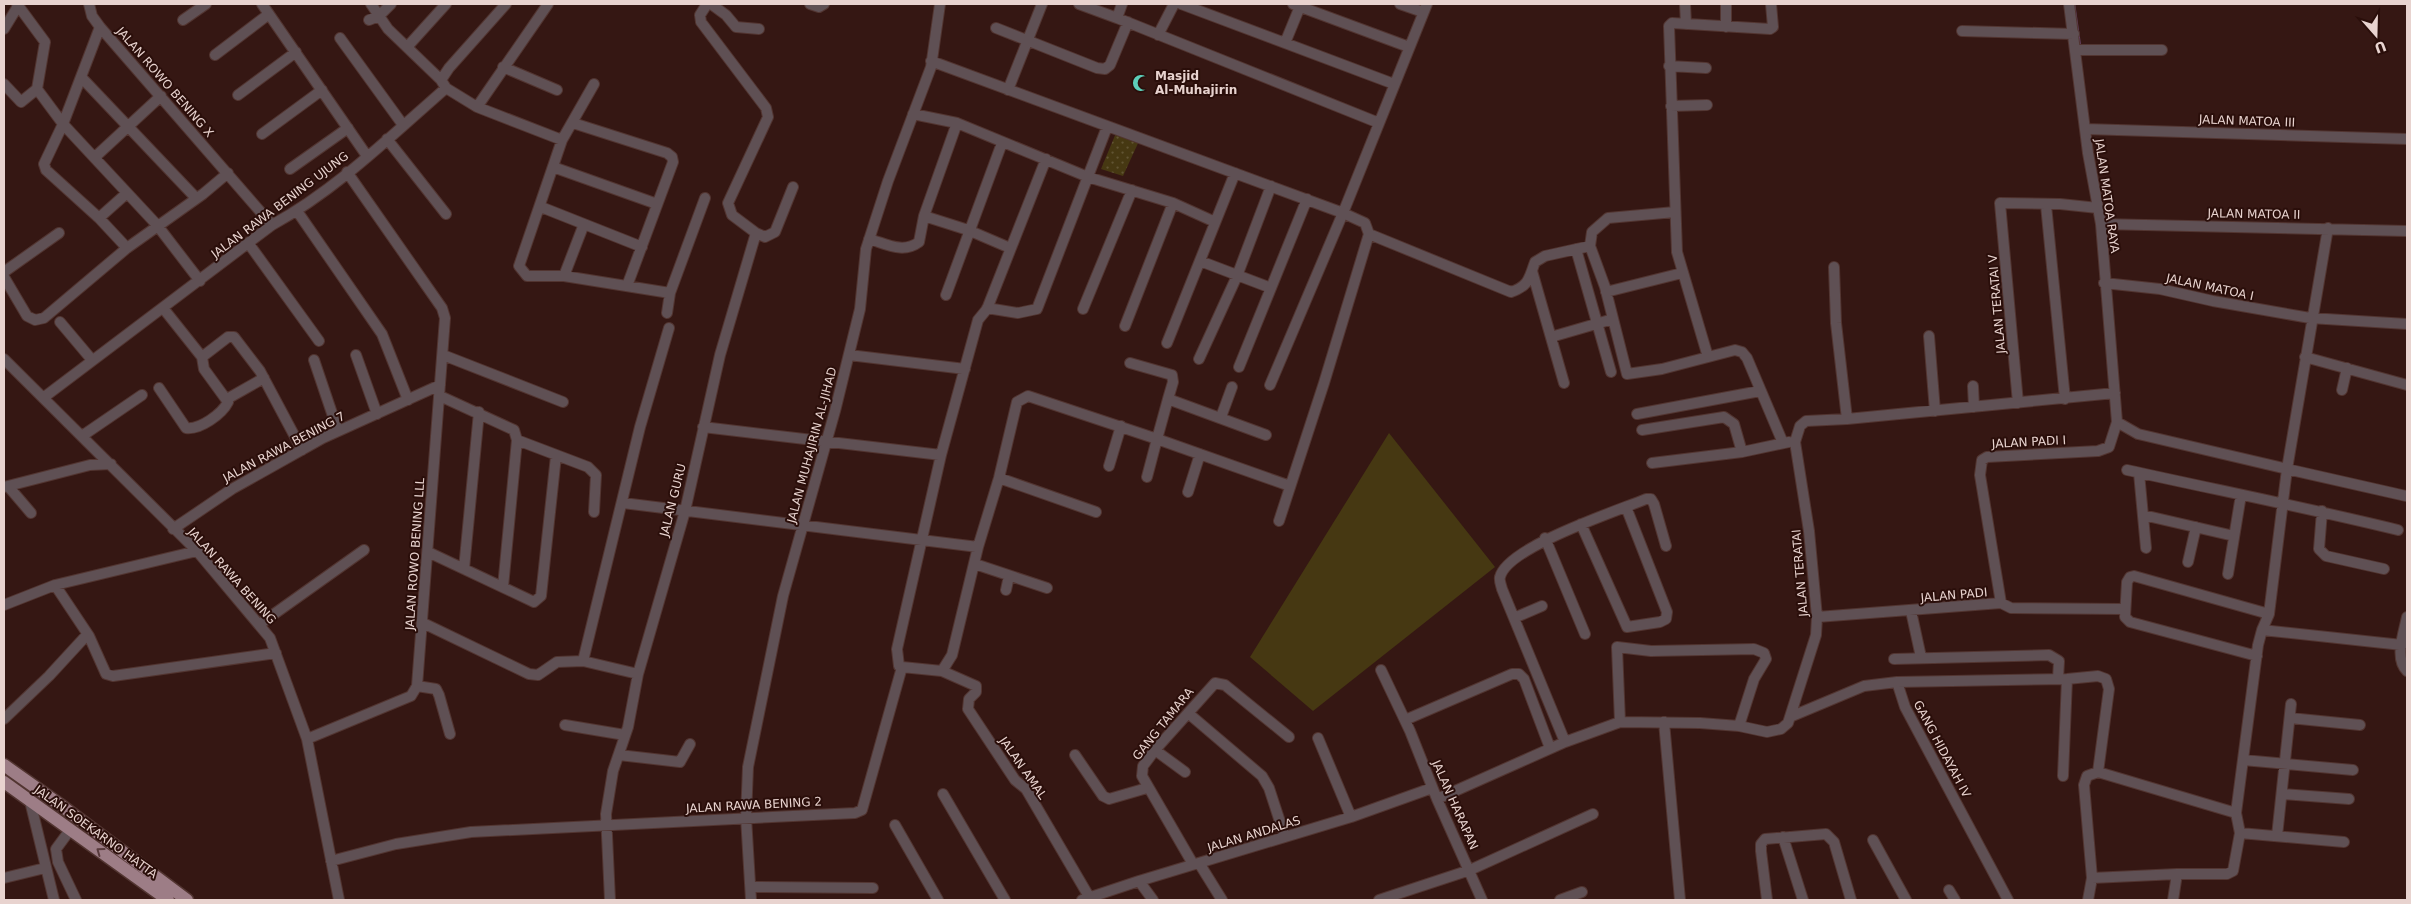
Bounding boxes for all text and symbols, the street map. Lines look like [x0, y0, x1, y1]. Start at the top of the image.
north arrow [2351, 10, 2401, 60]
street label: JALAN ROWO BENING X [113, 23, 217, 140]
text: U [2372, 38, 2389, 57]
place label: Masjid Al-Muhajirin [1155, 69, 1237, 97]
mosque icon: Masjid Al-Muhajirin [1131, 73, 1151, 93]
street label: JALAN MATOA III [2198, 112, 2295, 130]
street label: JALAN MATOA RAYA [2092, 137, 2122, 255]
street label: JALAN RAWA BENING UJUNG [208, 149, 351, 262]
street label: JALAN MATOA II [2206, 206, 2301, 222]
street label: JALAN TERATAI V [1986, 253, 2008, 355]
street label: JALAN MATOA I [2164, 271, 2255, 303]
street label: JALAN MUHAJIRIN AL-JIHAD [784, 365, 840, 525]
street label: JALAN RAWA BENING 7 [220, 409, 347, 486]
street label: JALAN PADI I [1991, 433, 2066, 451]
street label: JALAN GURU [657, 462, 689, 539]
street label: JALAN ROWO BENING LLL [403, 477, 427, 632]
street label: JALAN RAWA BENING [184, 524, 279, 627]
street label: JALAN TERATAI [1789, 529, 1811, 618]
street label: JALAN PADI [1919, 585, 1988, 605]
street label: GANG TAMARA [1130, 684, 1197, 763]
street label: GANG HIDAYAH IV [1911, 698, 1974, 801]
street label: JALAN AMAL [996, 733, 1050, 802]
street label: JALAN HARAPAN [1429, 757, 1481, 852]
street label: JALAN SOEKARNO HATTA [31, 782, 161, 882]
street label: JALAN RAWA BENING 2 [685, 794, 822, 816]
street label: JALAN ANDALAS [1205, 813, 1302, 855]
one-way arrow [96, 848, 106, 857]

